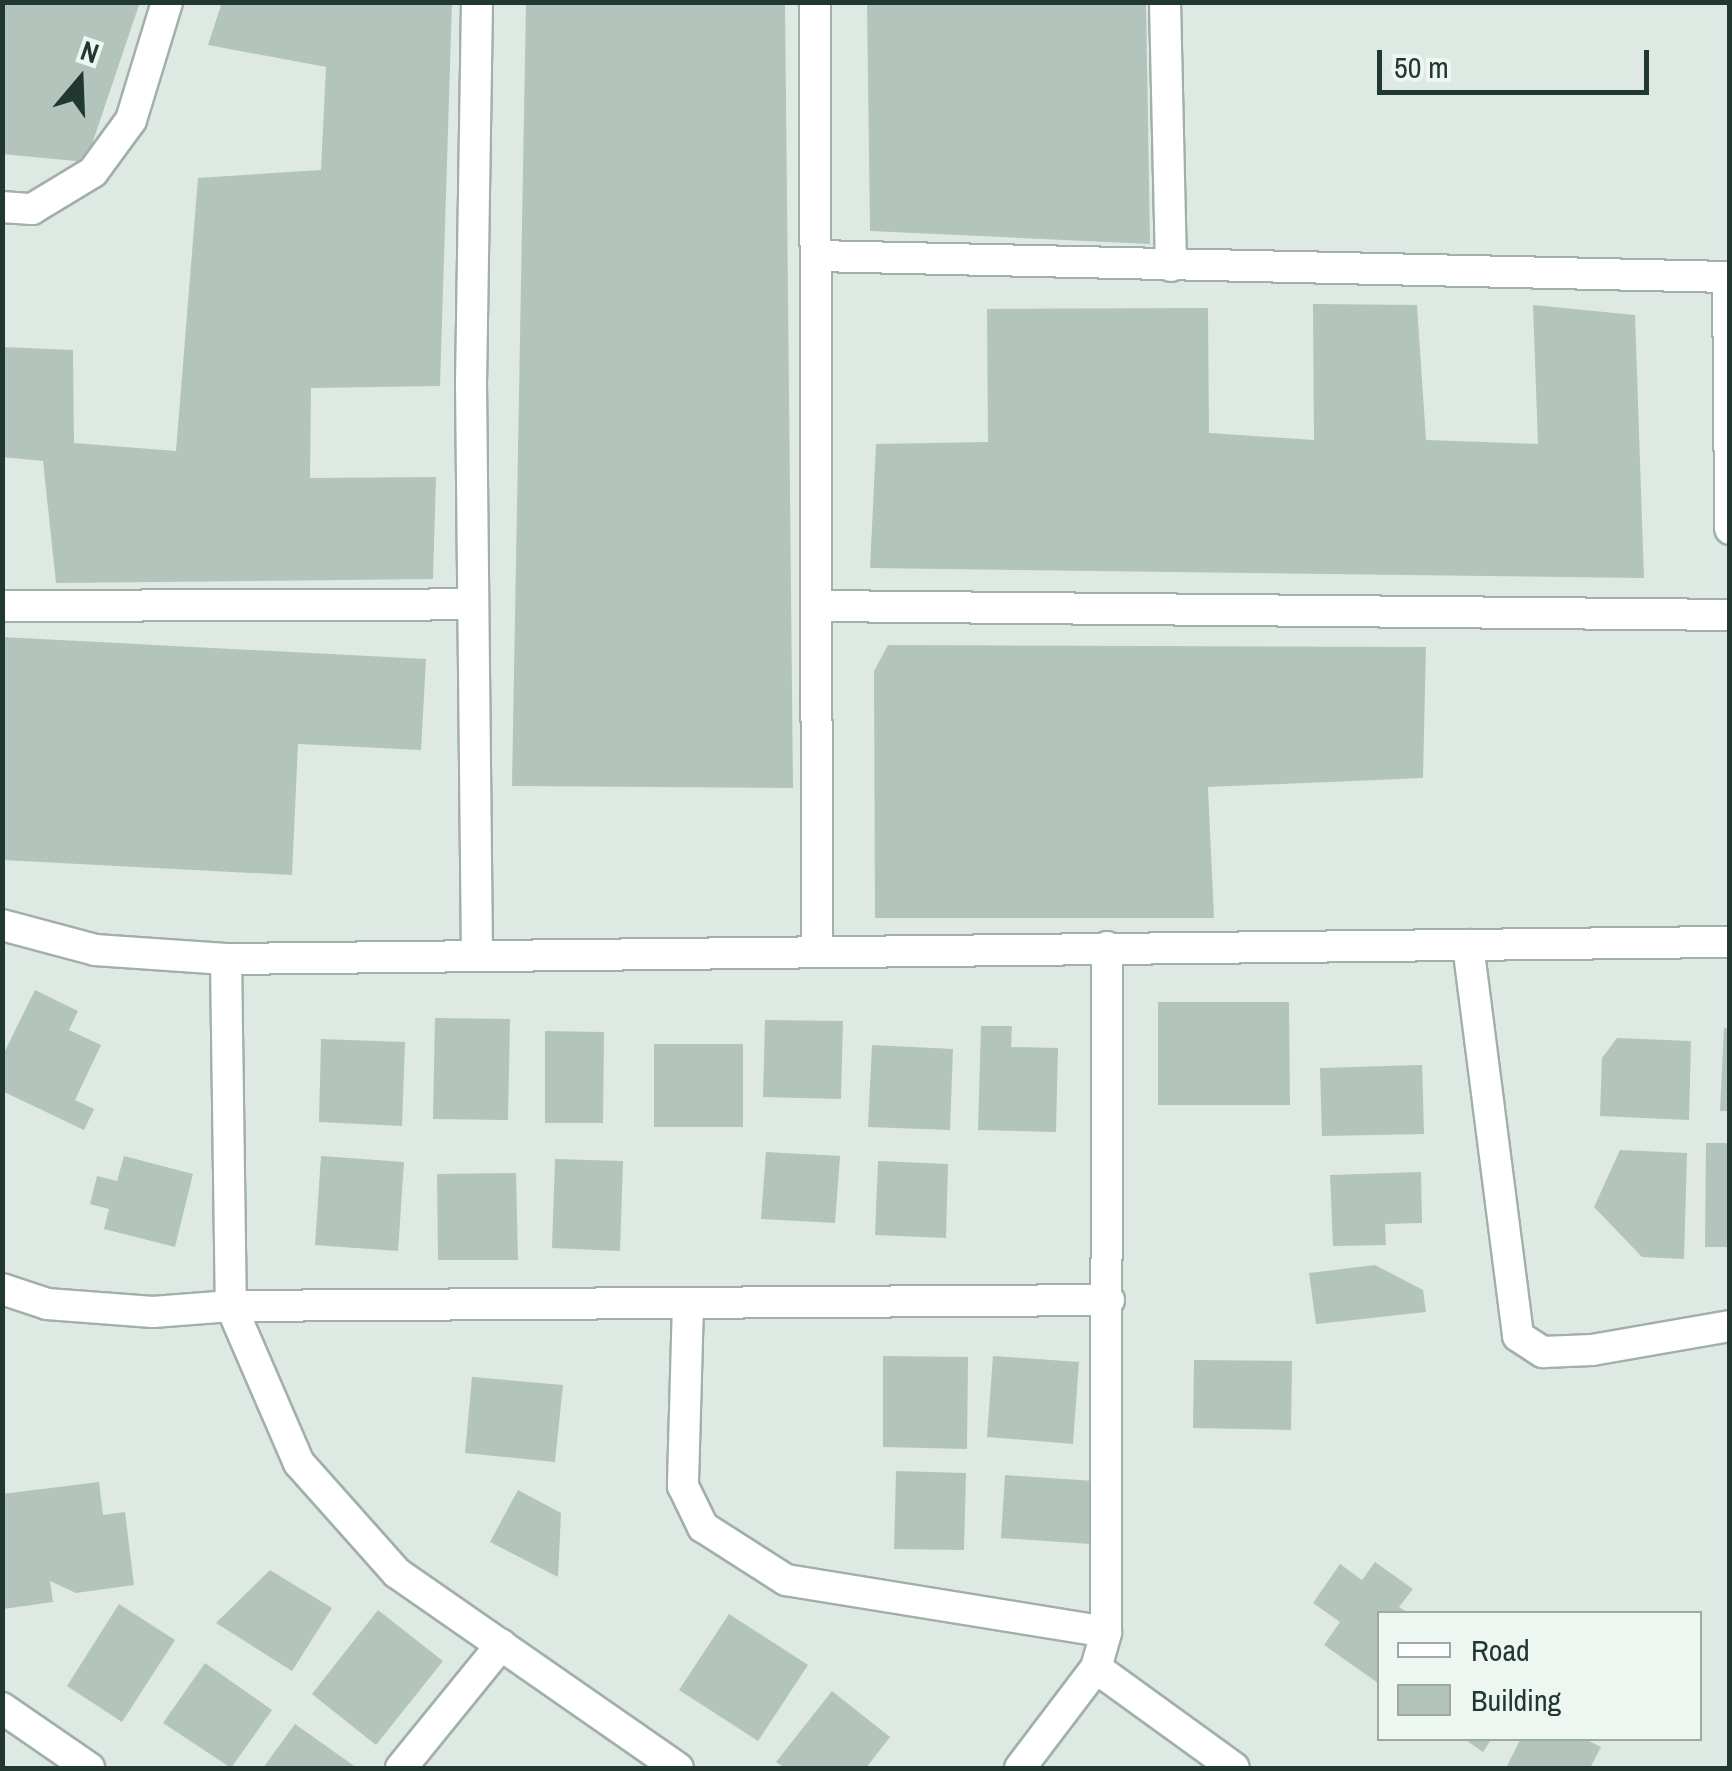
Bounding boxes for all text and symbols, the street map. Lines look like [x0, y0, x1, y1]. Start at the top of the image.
north arrow [30, 30, 130, 130]
scale bar [1382, 30, 1654, 92]
text: N [76, 31, 104, 72]
text: 50 m [1394, 47, 1449, 87]
legend [1377, 1611, 1702, 1741]
text: Road [1471, 1630, 1530, 1670]
text: Building [1471, 1680, 1561, 1720]

